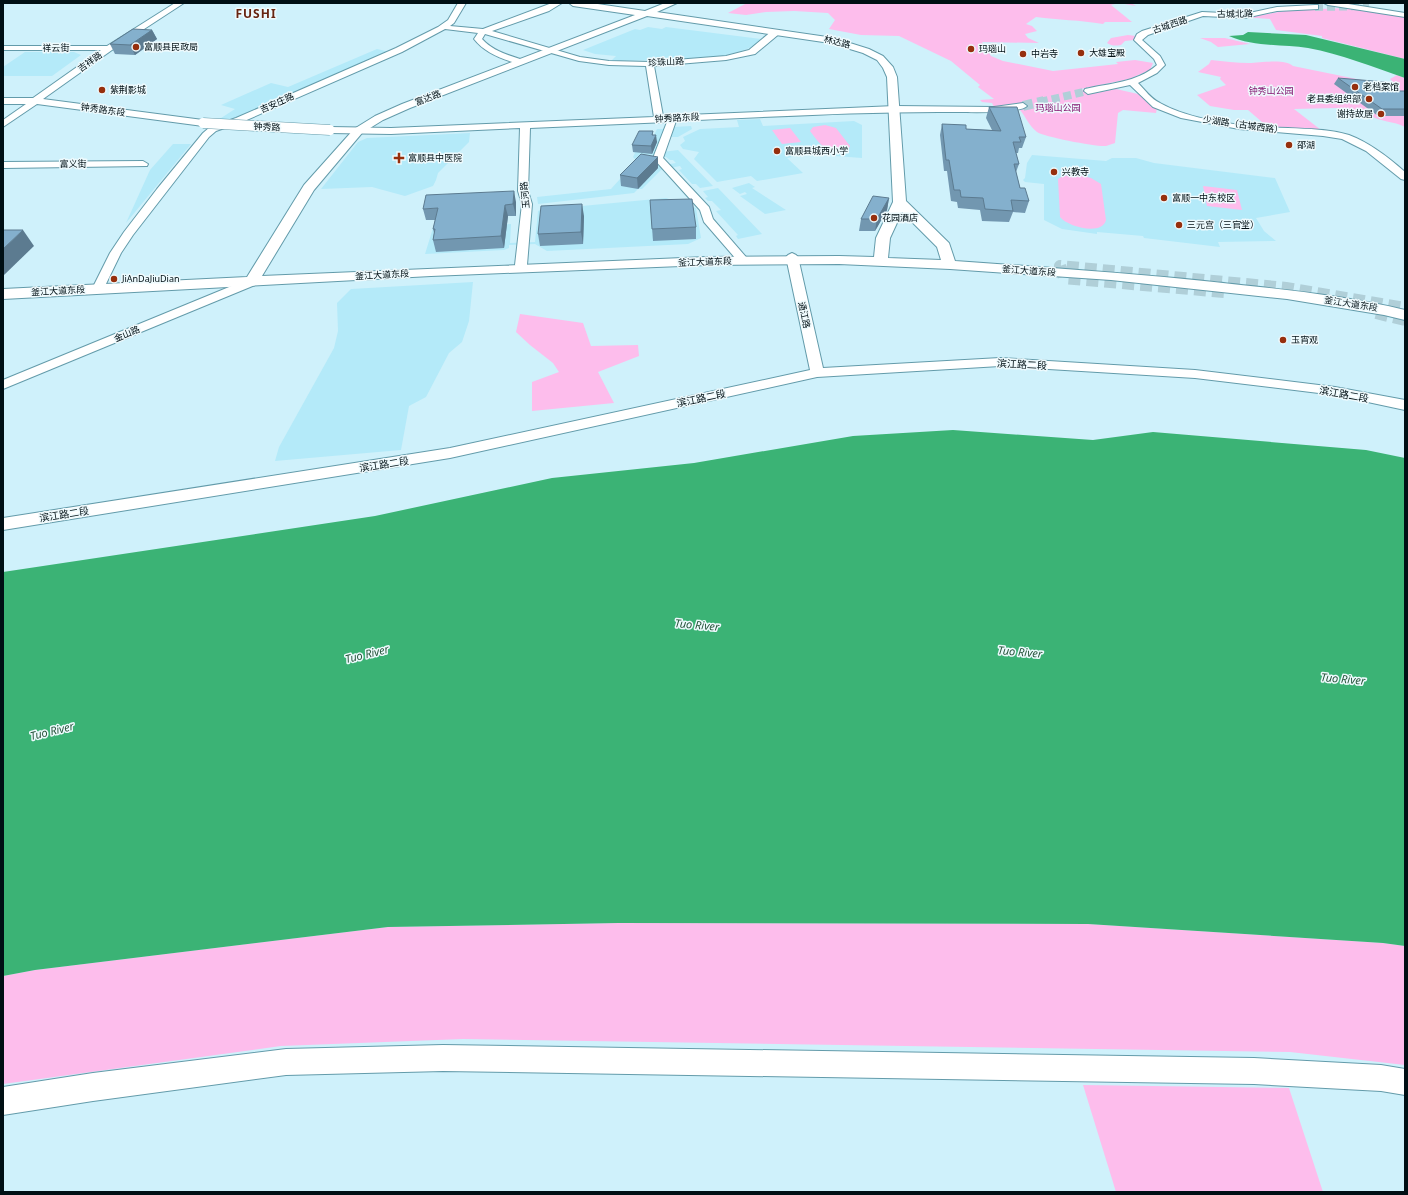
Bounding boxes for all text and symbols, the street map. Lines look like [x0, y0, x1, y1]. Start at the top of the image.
district label: FUSHI [235, 5, 277, 22]
street label: 古城北路 [1217, 7, 1253, 20]
street label: 古城西路 [1151, 13, 1189, 36]
street label: 林达路 [822, 32, 852, 51]
place label: 富顺县民政局 [144, 40, 198, 53]
street label: 祥云街 [42, 41, 70, 54]
marker: 富顺县民政局 [131, 42, 141, 52]
place label: 玛瑙山 [979, 42, 1006, 55]
marker: 玛瑙山 [966, 44, 976, 54]
place label: 大雄宝殿 [1089, 46, 1125, 59]
place label: 中岩寺 [1031, 47, 1058, 60]
street label: 吉祥路 [75, 48, 104, 75]
marker: 大雄宝殿 [1076, 48, 1086, 58]
marker: 中岩寺 [1018, 49, 1028, 59]
street label: 珍珠山路 [648, 54, 684, 69]
place label: 老档案馆 [1363, 80, 1399, 93]
marker: 老档案馆 [1350, 82, 1360, 92]
place label: 紫荆影城 [110, 83, 146, 96]
park label: 钟秀山公园 [1248, 84, 1294, 97]
marker: 紫荆影城 [97, 85, 107, 95]
street label: 富达路 [413, 87, 443, 108]
street label: 吉安庄路 [258, 89, 296, 116]
place label: 老县委组织部 [1307, 92, 1361, 105]
marker: 老县委组织部 [1364, 94, 1374, 104]
street label: 钟秀路东段 [80, 100, 126, 119]
park label: 玛瑙山公园 [1035, 101, 1081, 114]
place label: 谢持故居 [1337, 107, 1373, 120]
marker: 谢持故居 [1376, 109, 1386, 119]
street label: 钟秀路东段 [654, 110, 700, 125]
street label: 少湖路（古城西路） [1202, 112, 1284, 137]
street label: 钟秀路 [253, 119, 281, 134]
place label: 邵湖 [1297, 138, 1315, 151]
marker: 邵湖 [1284, 140, 1294, 150]
place label: 富顺县城西小学 [785, 144, 848, 157]
marker: 富顺县城西小学 [772, 146, 782, 156]
place label: 富顺县中医院 [408, 151, 462, 164]
marker: 富顺县中医院 [393, 152, 405, 164]
street label: 富义街 [59, 157, 87, 170]
place label: 兴教寺 [1062, 165, 1089, 178]
marker: 兴教寺 [1049, 167, 1059, 177]
street label: 玉河路 [517, 181, 532, 209]
place label: 富顺一中东校区 [1172, 191, 1235, 204]
marker: 富顺一中东校区 [1159, 193, 1169, 203]
place label: 花园酒店 [882, 211, 918, 224]
marker: 花园酒店 [869, 213, 879, 223]
place label: 三元宫（三官堂） [1187, 218, 1259, 231]
marker: 三元宫（三官堂） [1174, 220, 1184, 230]
street label: 釜江大道东段 [678, 254, 732, 269]
street label: 釜江大道东段 [1002, 262, 1056, 279]
street label: 釜江大道东段 [355, 267, 409, 282]
place label: JiAnDaJiuDian [121, 272, 180, 285]
marker: JiAnDaJiuDian [109, 274, 119, 284]
street label: 釜江大道东段 [31, 283, 85, 298]
street label: 釜江大道东段 [1323, 293, 1379, 314]
street label: 通江路 [795, 300, 814, 329]
street label: 金山路 [112, 322, 142, 345]
place label: 玉宵观 [1291, 333, 1318, 346]
marker: 玉宵观 [1278, 335, 1288, 345]
street label: 滨江路二段 [997, 356, 1047, 372]
street label: 滨江路二段 [1318, 383, 1370, 405]
street label: 滨江路二段 [675, 386, 727, 410]
street label: 滨江路二段 [358, 453, 410, 475]
street label: 滨江路二段 [38, 503, 90, 525]
water label: Tuo River [674, 615, 720, 634]
water label: Tuo River [343, 641, 391, 666]
water label: Tuo River [997, 642, 1043, 661]
water label: Tuo River [1320, 669, 1366, 688]
water label: Tuo River [28, 718, 76, 743]

